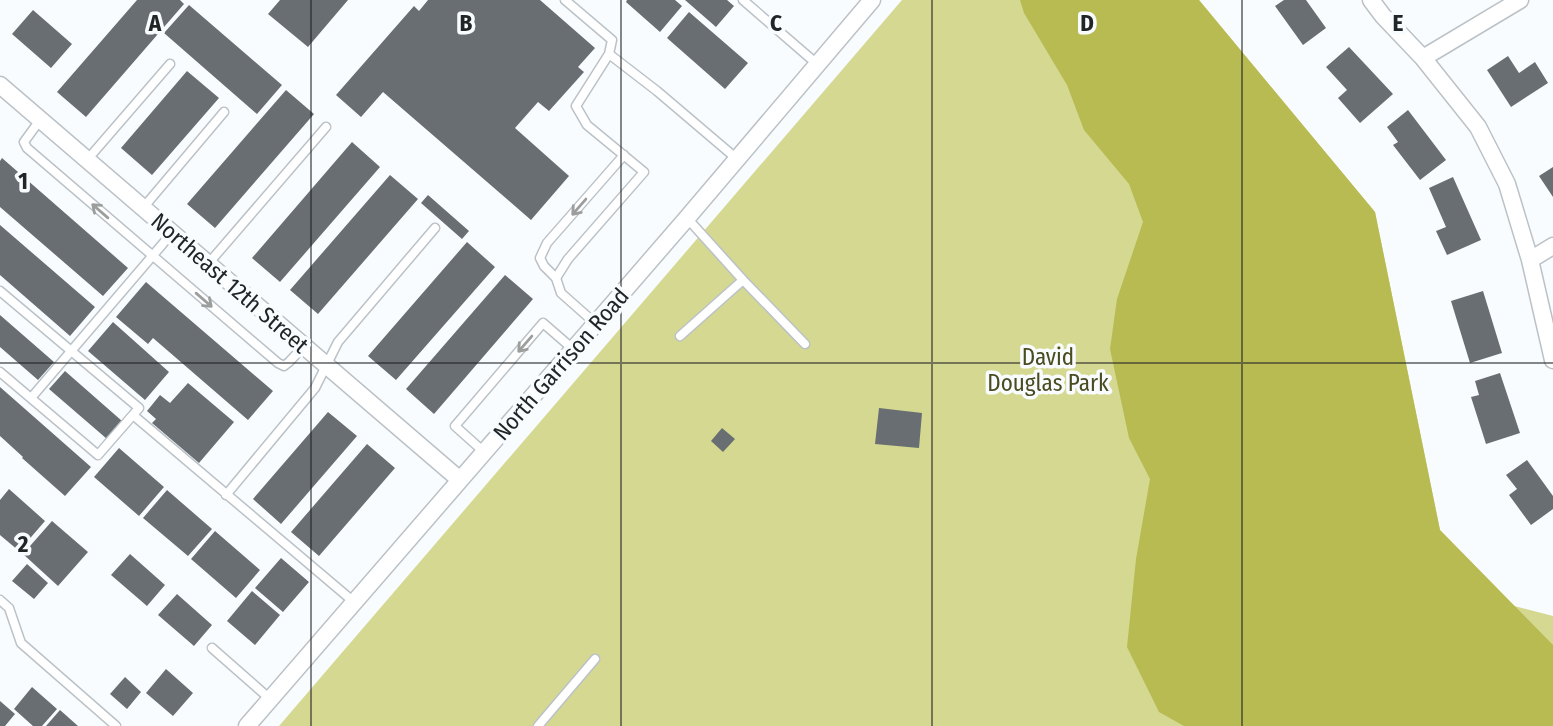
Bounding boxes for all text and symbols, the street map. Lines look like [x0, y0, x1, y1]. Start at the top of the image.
text: A [148, 9, 162, 37]
text: B [460, 9, 473, 37]
text: C [770, 9, 782, 37]
text: D [1080, 9, 1094, 37]
text: E [1393, 9, 1404, 37]
text: 1 [18, 167, 28, 195]
one-way arrow [571, 197, 587, 215]
one-way arrow [92, 203, 110, 219]
street label: Northeast 12th Street [146, 207, 315, 359]
street label: North Garrison Road [487, 282, 635, 446]
one-way arrow [195, 292, 213, 308]
one-way arrow [517, 335, 533, 353]
park label: David Douglas Park [987, 343, 1109, 397]
text: 2 [17, 530, 29, 558]

